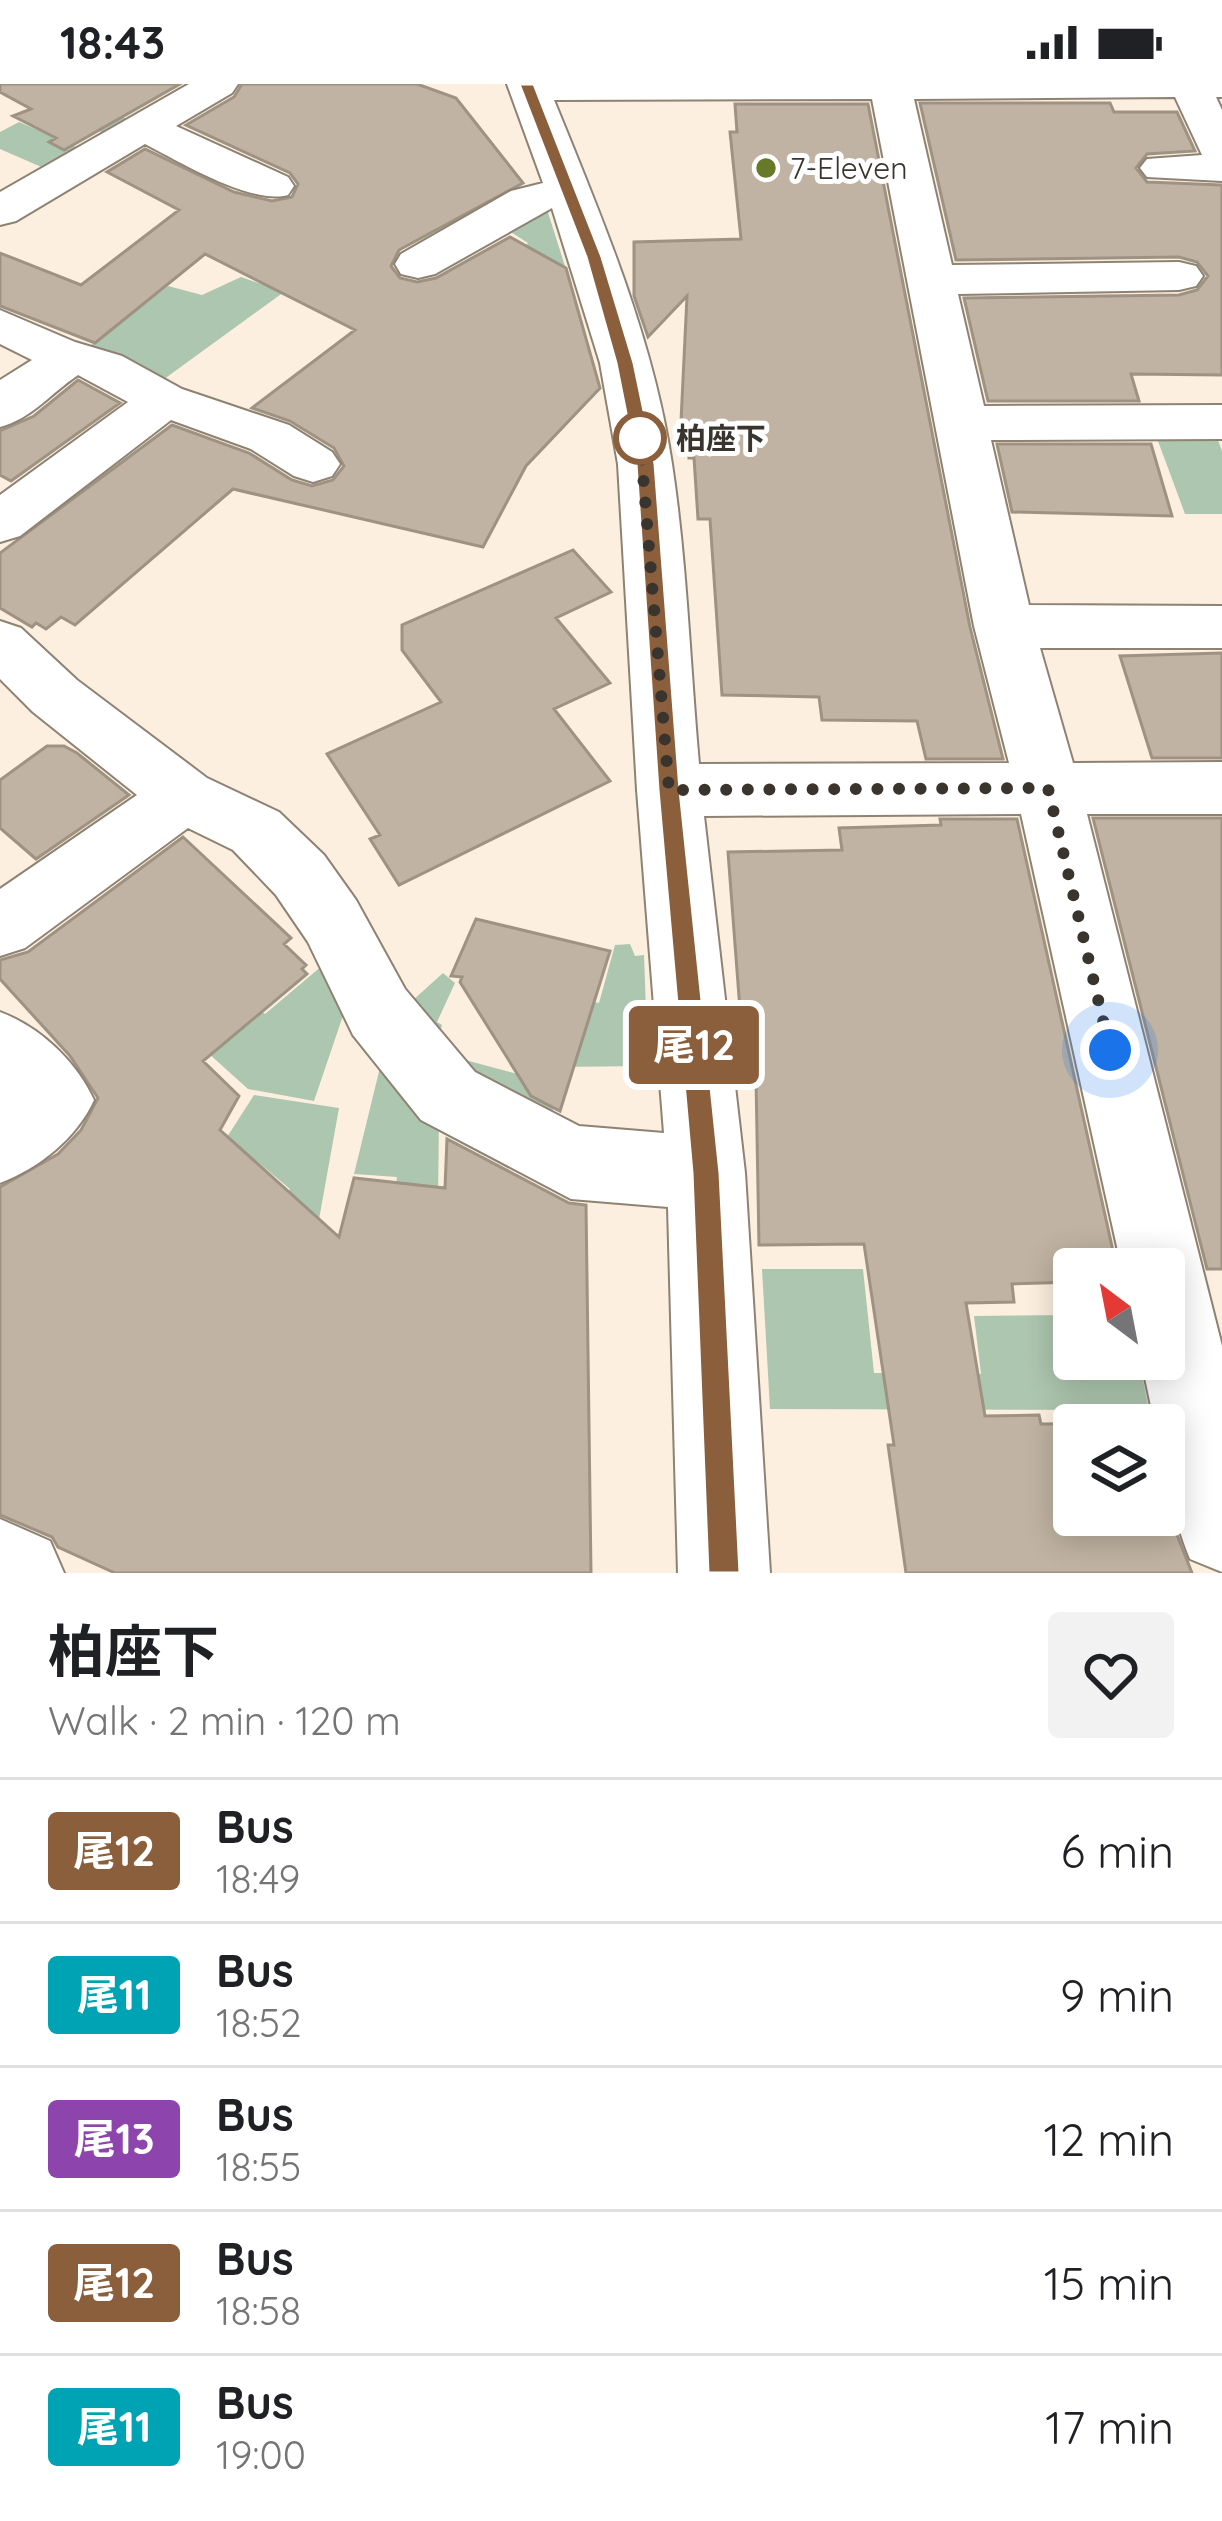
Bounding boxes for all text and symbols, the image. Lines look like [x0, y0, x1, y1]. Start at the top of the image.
text: 18:43 [60, 14, 165, 70]
place label: 7-Eleven [790, 149, 908, 187]
marker: 7-Eleven [753, 155, 779, 181]
marker: 柏座下 [615, 413, 665, 463]
place label: 柏座下 [676, 419, 766, 457]
line badge: 尾12 [625, 1006, 763, 1084]
text: 尾12 [653, 1018, 735, 1071]
your location [1080, 1020, 1140, 1080]
north arrow [1053, 1248, 1185, 1380]
map controls [1053, 1248, 1185, 1536]
button: layers [1053, 1404, 1185, 1536]
button: heart [1048, 1612, 1174, 1738]
text: 柏座下 [48, 1615, 219, 1686]
text: Walk · 2 min · 120 m [48, 1696, 401, 1745]
text: Bus [216, 1798, 294, 1854]
text: 6 min [1061, 1823, 1174, 1879]
text: 尾12 [73, 1824, 155, 1877]
text: 18:49 [216, 1854, 300, 1903]
text: Bus [216, 1942, 294, 1998]
text: 9 min [1060, 1967, 1174, 2023]
text: 尾11 [77, 1968, 151, 2021]
text: 18:52 [216, 1998, 302, 2047]
text: Bus [216, 2086, 294, 2142]
text: 12 min [1043, 2111, 1174, 2167]
text: 尾13 [74, 2112, 154, 2165]
text: 18:55 [216, 2142, 301, 2191]
text: Bus [216, 2230, 294, 2286]
text: 15 min [1044, 2255, 1174, 2311]
text: 尾12 [73, 2256, 155, 2309]
text: 18:58 [216, 2286, 301, 2335]
text: Bus [216, 2374, 294, 2430]
text: 17 min [1045, 2399, 1174, 2455]
text: 尾11 [77, 2400, 151, 2453]
text: 19:00 [216, 2430, 306, 2479]

